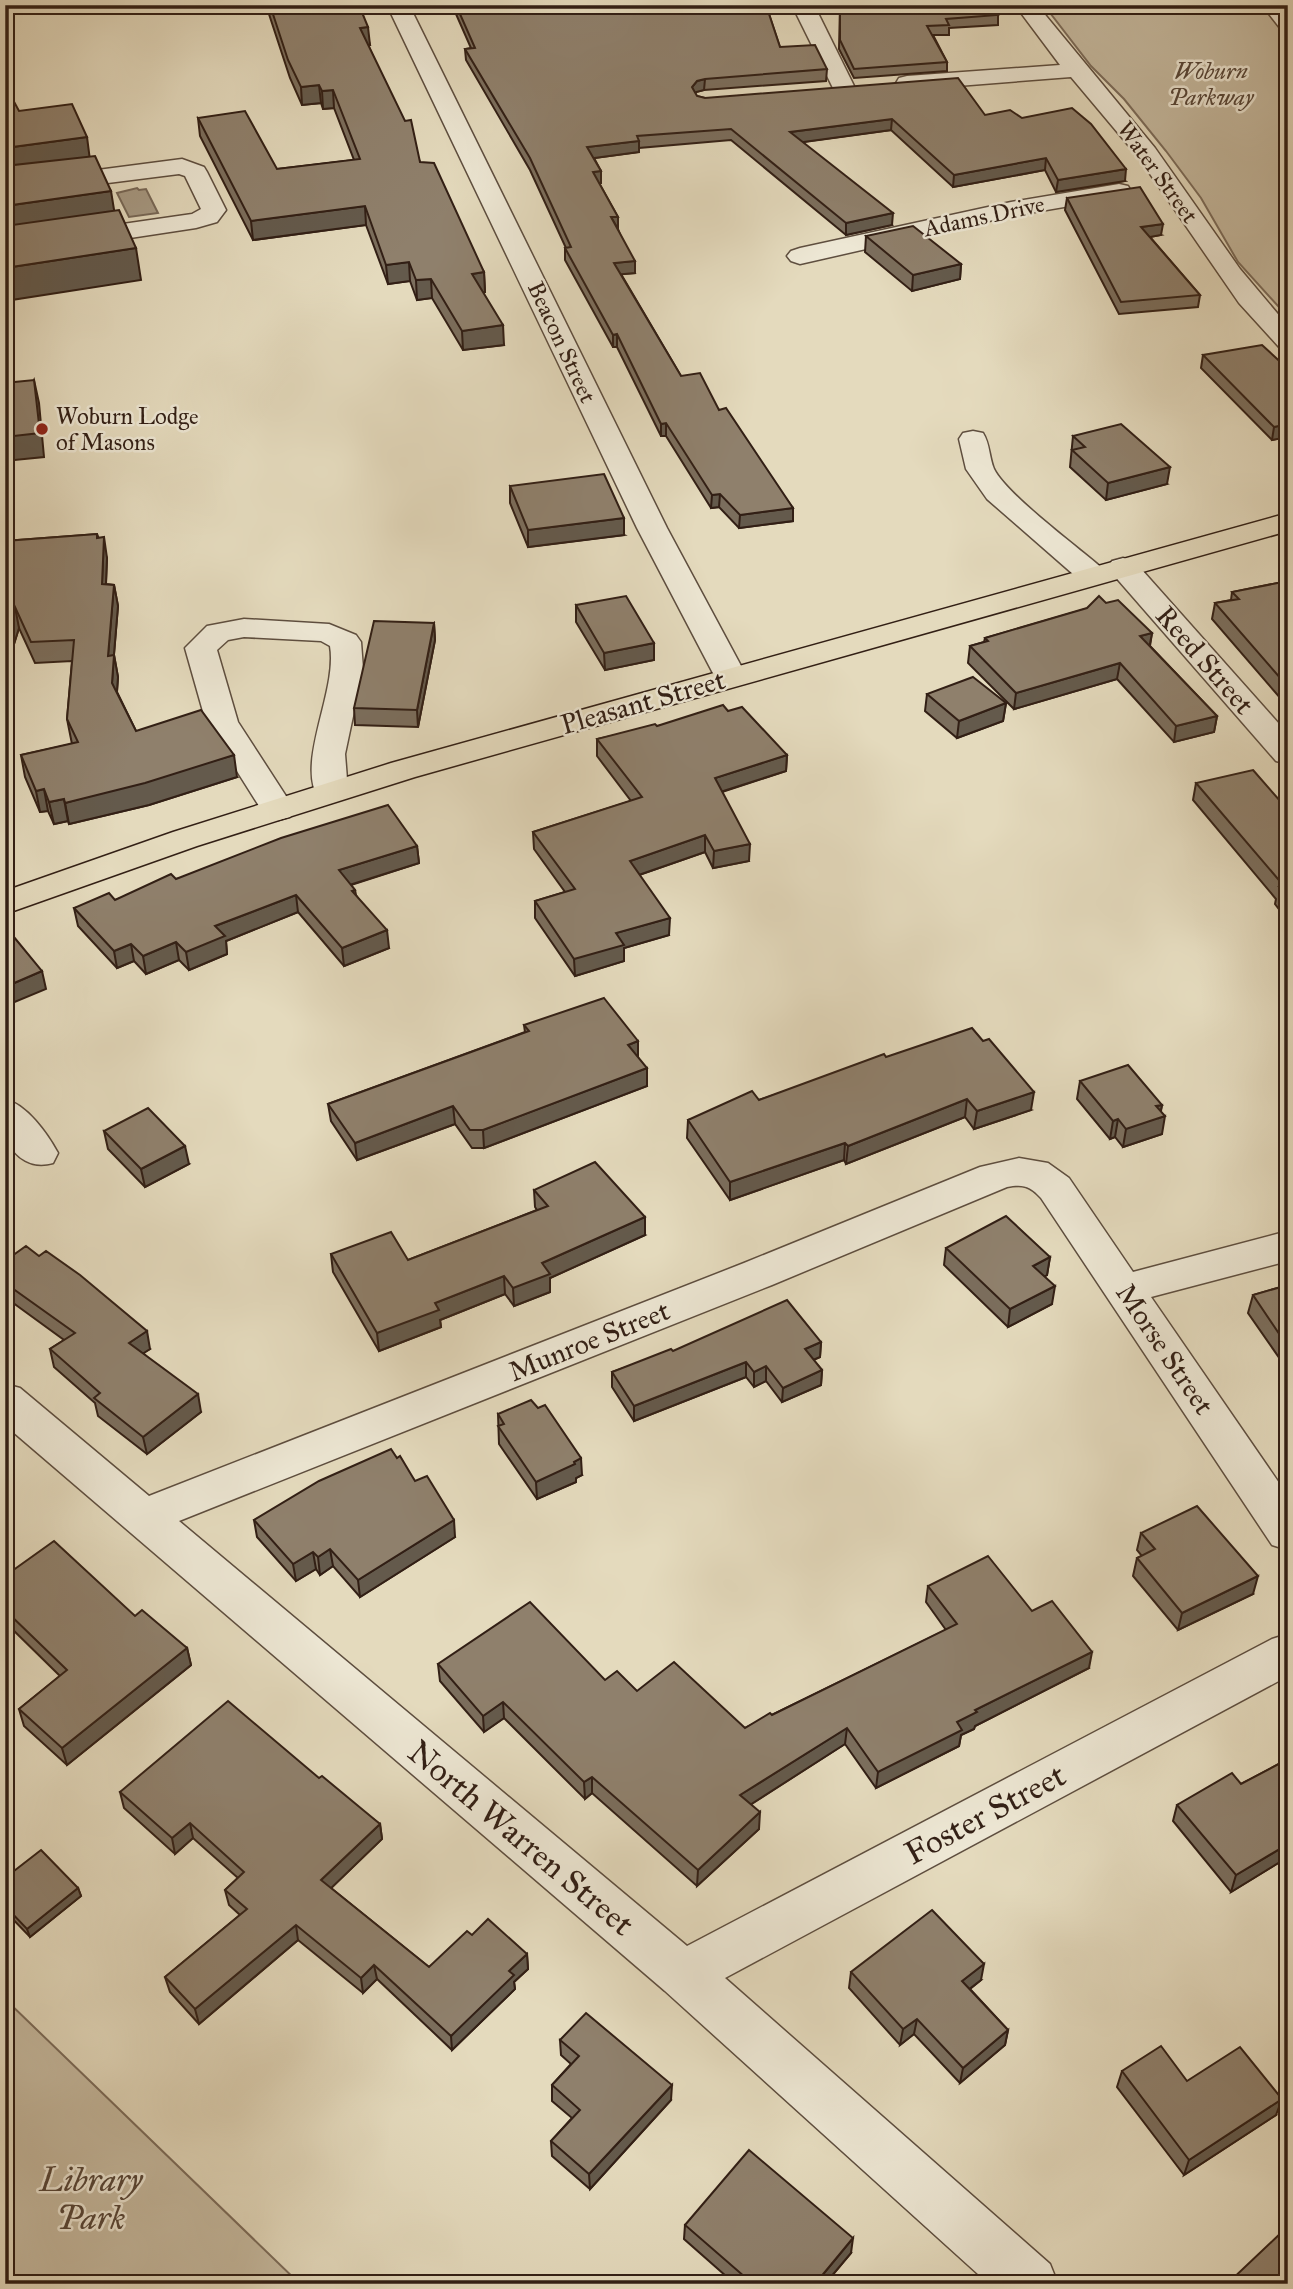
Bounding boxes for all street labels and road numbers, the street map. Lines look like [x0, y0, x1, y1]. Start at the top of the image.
street label: Water Street [1112, 116, 1204, 228]
street label: Adams Drive [920, 190, 1047, 243]
street label: Beacon Street [522, 277, 602, 407]
street label: Reed Street [1148, 599, 1262, 722]
street label: Pleasant Street [557, 662, 729, 742]
street label: Morse Street [1108, 1277, 1222, 1421]
street label: Munroe Street [503, 1293, 675, 1389]
street label: North Warren Street [400, 1732, 642, 1944]
street label: Foster Street [898, 1755, 1073, 1873]

